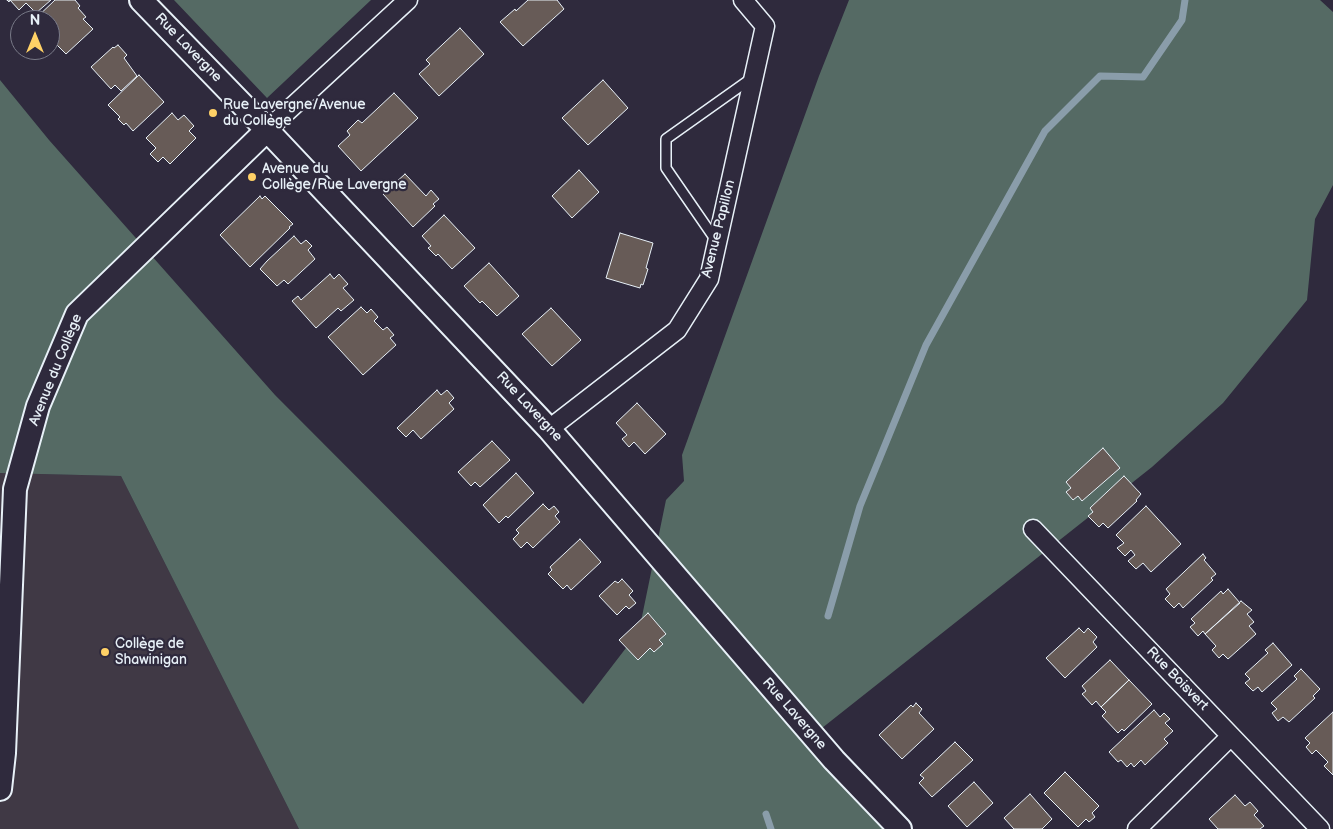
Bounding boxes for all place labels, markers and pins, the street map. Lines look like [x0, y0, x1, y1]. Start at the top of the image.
place label: Rue Lavergne/Avenue du Collège [223, 97, 366, 130]
marker: Rue Lavergne/Avenue du Collège [207, 107, 219, 119]
place label: Avenue du Collège/Rue Lavergne [262, 161, 407, 193]
marker: Avenue du Collège/Rue Lavergne [246, 171, 258, 183]
place label: Collège de Shawinigan [115, 636, 187, 669]
marker: Collège de Shawinigan [99, 646, 111, 658]

